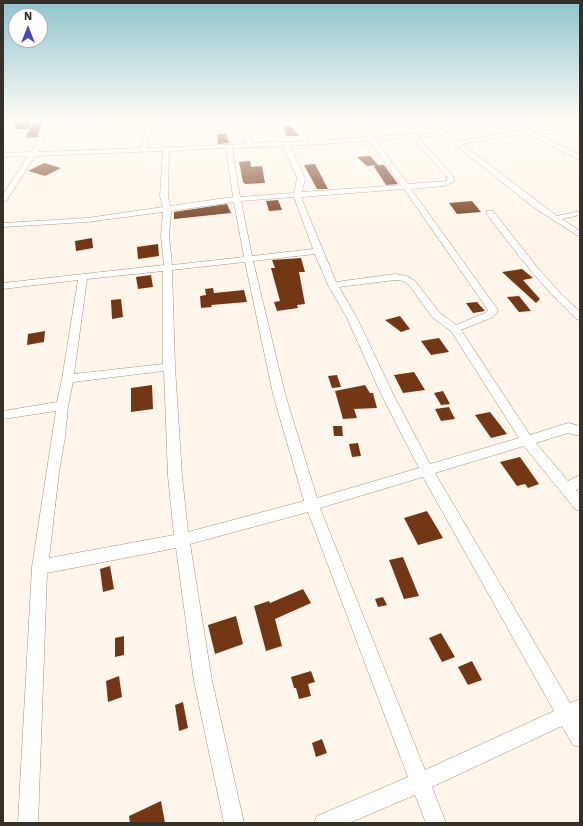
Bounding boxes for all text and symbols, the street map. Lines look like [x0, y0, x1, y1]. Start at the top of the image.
north arrow [8, 8, 48, 48]
text: N [24, 10, 32, 23]

